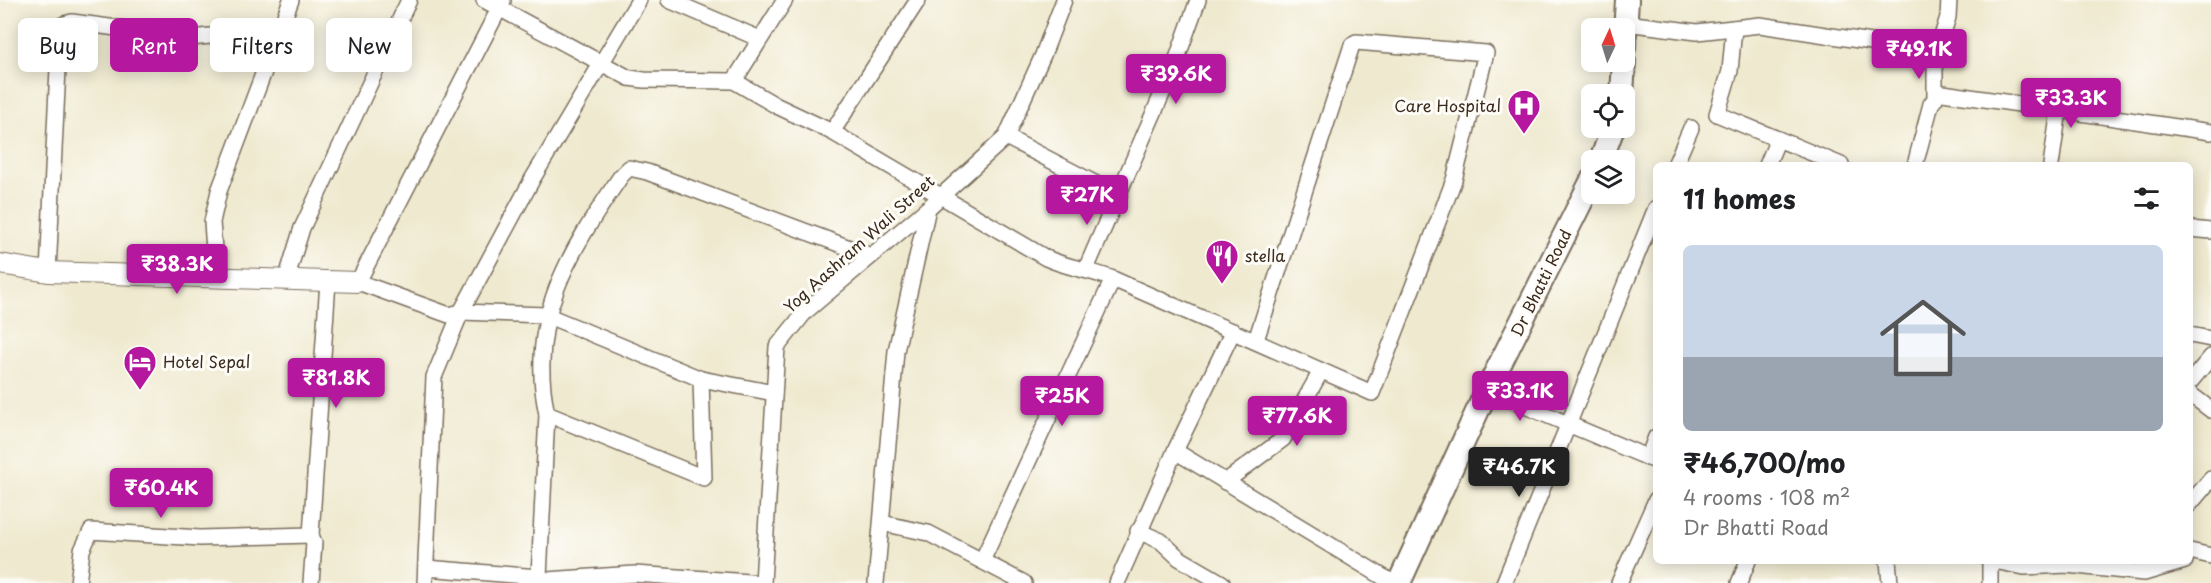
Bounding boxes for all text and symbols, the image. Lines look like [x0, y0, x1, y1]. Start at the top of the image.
chip: Buy [18, 18, 98, 72]
chip: Rent [110, 18, 198, 72]
chip: Filters [210, 18, 314, 72]
chip: New [326, 18, 412, 72]
north arrow [1581, 18, 1635, 72]
map controls [1581, 18, 1635, 204]
pin: ₹49.1K [1870, 29, 1968, 80]
text: ₹49.1K [1886, 33, 1952, 63]
pin: ₹39.6K [1127, 54, 1225, 105]
text: ₹39.6K [1140, 58, 1212, 88]
pin: ₹33.3K [2022, 78, 2120, 129]
text: ₹33.3K [2035, 82, 2107, 112]
button: locate [1581, 84, 1635, 138]
hospital icon: Care Hospital [1506, 88, 1542, 135]
place label: Care Hospital [1394, 93, 1501, 117]
button: layers [1581, 150, 1635, 204]
street label: Yog Aashram Wali Street [778, 169, 939, 318]
pin: ₹27K [1051, 175, 1123, 226]
text: ₹27K [1060, 179, 1114, 209]
text: 11 homes [1683, 179, 1796, 218]
icon: filters [2130, 182, 2163, 215]
street label: Dr Bhatti Road [1504, 225, 1576, 340]
restaurant icon: stella [1204, 238, 1240, 285]
place label: stella [1245, 243, 1285, 267]
pin: ₹38.3K [128, 244, 226, 295]
text: ₹38.3K [141, 248, 213, 278]
icon: home [1869, 284, 1977, 392]
hotel icon: Hotel Sepal [122, 344, 158, 391]
place label: Hotel Sepal [163, 349, 250, 373]
pin: ₹81.8K [287, 358, 385, 409]
text: ₹81.8K [302, 362, 370, 392]
pin: ₹33.1K [1471, 371, 1569, 422]
text: ₹33.1K [1486, 375, 1554, 405]
pin: ₹25K [1026, 376, 1098, 427]
text: ₹25K [1034, 380, 1090, 410]
pin: ₹77.6K [1248, 396, 1346, 447]
text: ₹77.6K [1262, 400, 1332, 430]
text: ₹46,700/mo [1683, 443, 1845, 482]
pin: ₹46.7K [1470, 447, 1568, 498]
text: ₹46.7K [1482, 451, 1556, 481]
pin: ₹60.4K [112, 468, 210, 519]
text: ₹60.4K [124, 472, 198, 502]
text: 4 rooms · 108 m² [1683, 482, 1850, 512]
text: Dr Bhatti Road [1683, 512, 1829, 542]

